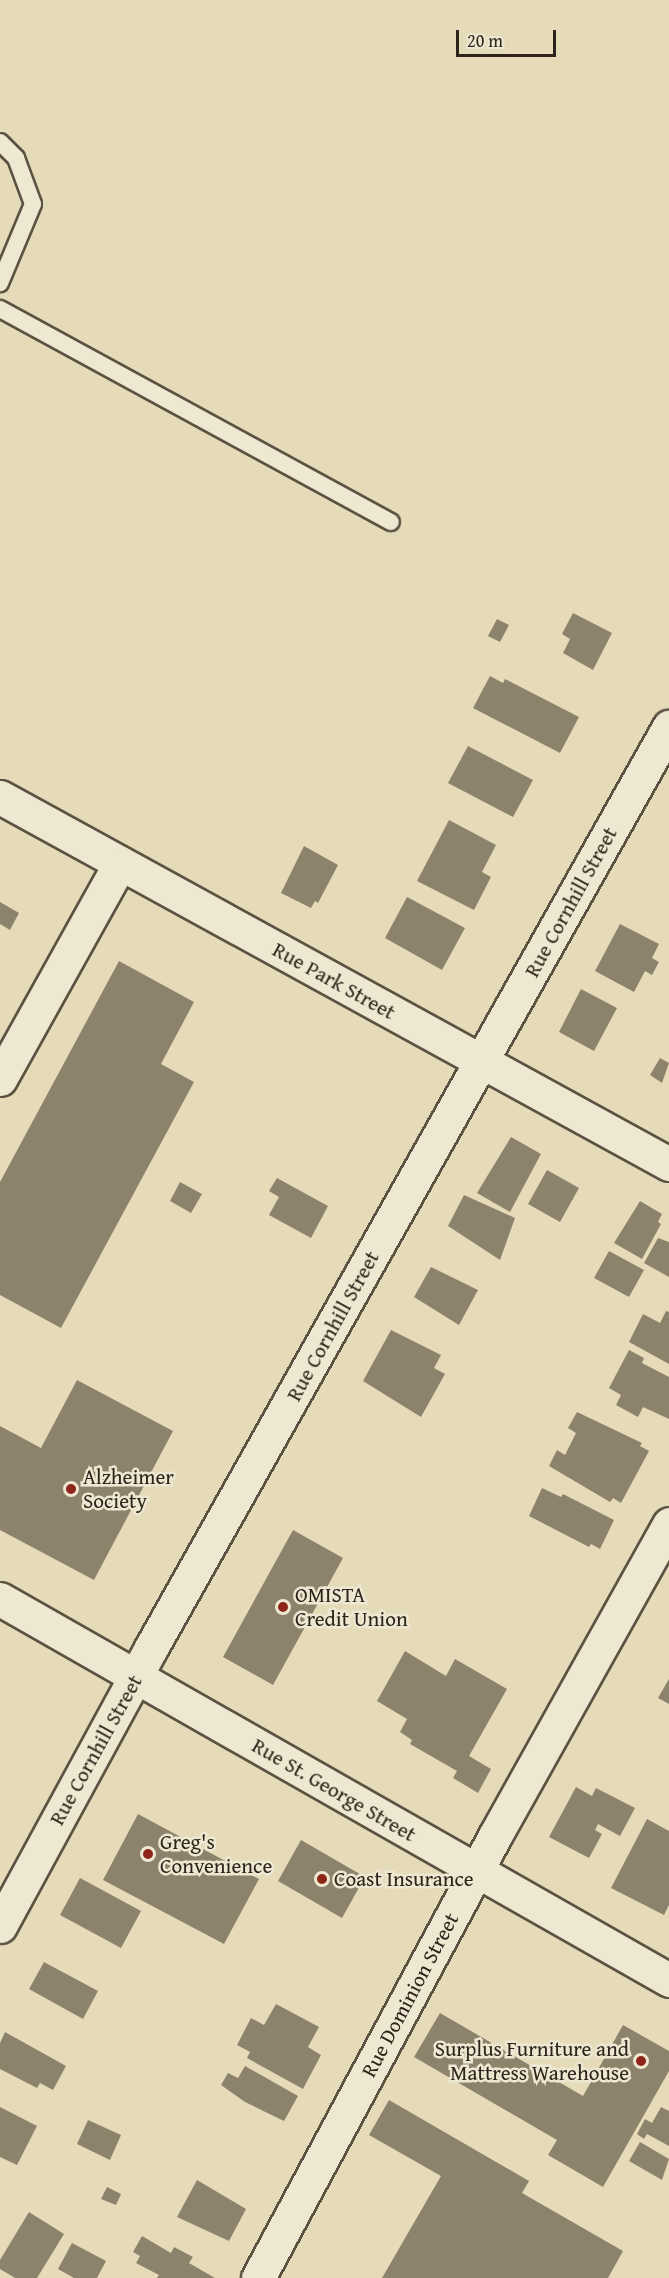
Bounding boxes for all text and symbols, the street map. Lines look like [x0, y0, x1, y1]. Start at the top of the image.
scale bar [459, 18, 560, 56]
text: 20 m [467, 27, 503, 54]
street label: Rue Cornhill Street [519, 823, 623, 981]
street label: Rue Park Street [268, 937, 400, 1025]
street label: Rue Cornhill Street [281, 1247, 385, 1405]
place label: Alzheimer Society [83, 1464, 174, 1514]
marker: Alzheimer Society [64, 1482, 78, 1496]
place label: OMISTA Credit Union [295, 1582, 408, 1632]
marker: OMISTA Credit Union [276, 1600, 290, 1614]
street label: Rue Cornhill Street [44, 1671, 148, 1829]
street label: Rue St. George Street [248, 1733, 420, 1847]
place label: Greg's Convenience [160, 1829, 272, 1879]
marker: Greg's Convenience [141, 1847, 155, 1861]
place label: Coast Insurance [334, 1866, 474, 1892]
marker: Coast Insurance [315, 1872, 329, 1886]
street label: Rue Dominion Street [356, 1909, 464, 2081]
place label: Surplus Furniture and Mattress Warehouse [435, 2036, 629, 2086]
marker: Surplus Furniture and Mattress Warehouse [634, 2054, 648, 2068]

